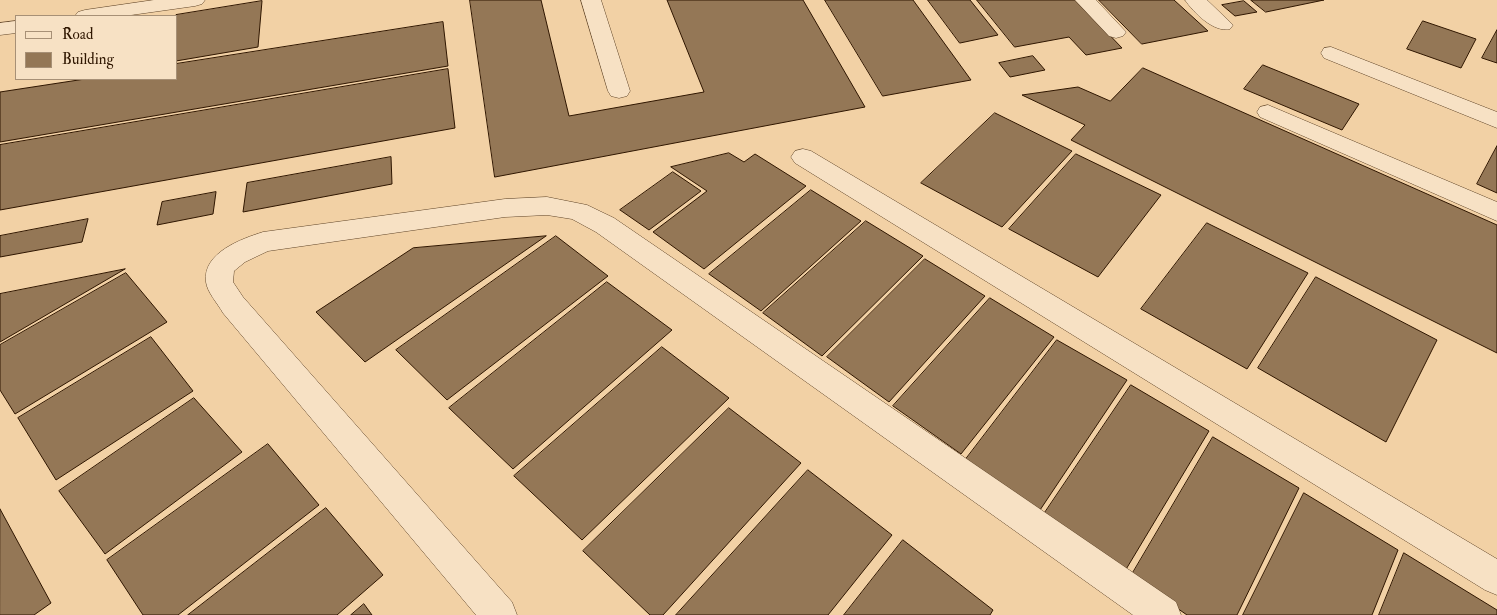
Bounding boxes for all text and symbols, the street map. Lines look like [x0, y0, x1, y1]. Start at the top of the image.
legend [15, 15, 178, 80]
text: Road [62, 25, 93, 44]
text: Building [62, 50, 114, 69]

